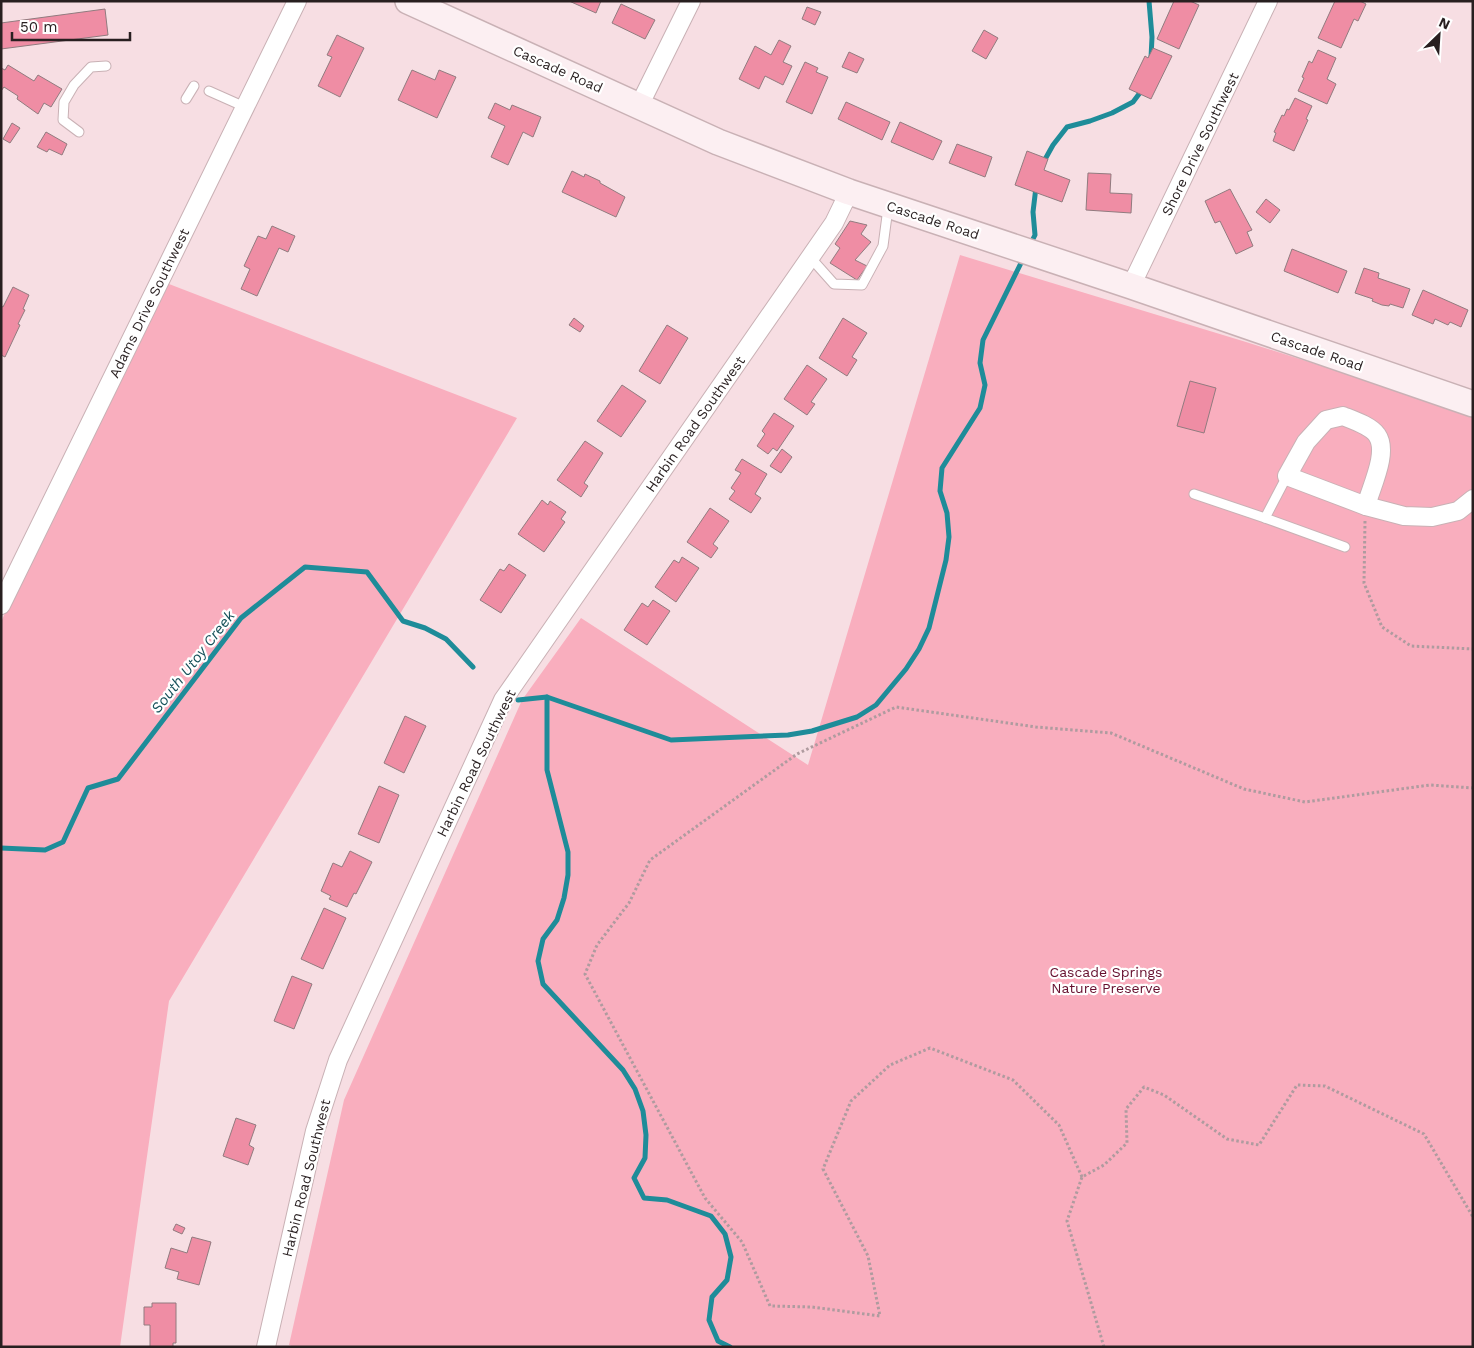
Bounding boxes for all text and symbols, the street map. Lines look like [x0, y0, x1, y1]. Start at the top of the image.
scale bar [12, 10, 130, 42]
north arrow [1414, 10, 1464, 60]
text: N [1436, 14, 1453, 33]
text: 50 m [20, 18, 57, 36]
street label: Cascade Road [511, 42, 605, 96]
street label: Shore Drive Southwest [1158, 70, 1242, 218]
street label: Cascade Road [885, 197, 981, 243]
street label: Adams Drive Southwest [106, 226, 192, 380]
street label: Cascade Road [1269, 328, 1365, 374]
street label: Harbin Road Southwest [642, 353, 748, 495]
water label: South Utoy Creek [147, 606, 239, 717]
street label: Harbin Road Southwest [433, 687, 519, 839]
park label: Cascade Springs Nature Preserve [1050, 964, 1162, 996]
street label: Harbin Road Southwest [279, 1097, 333, 1259]

